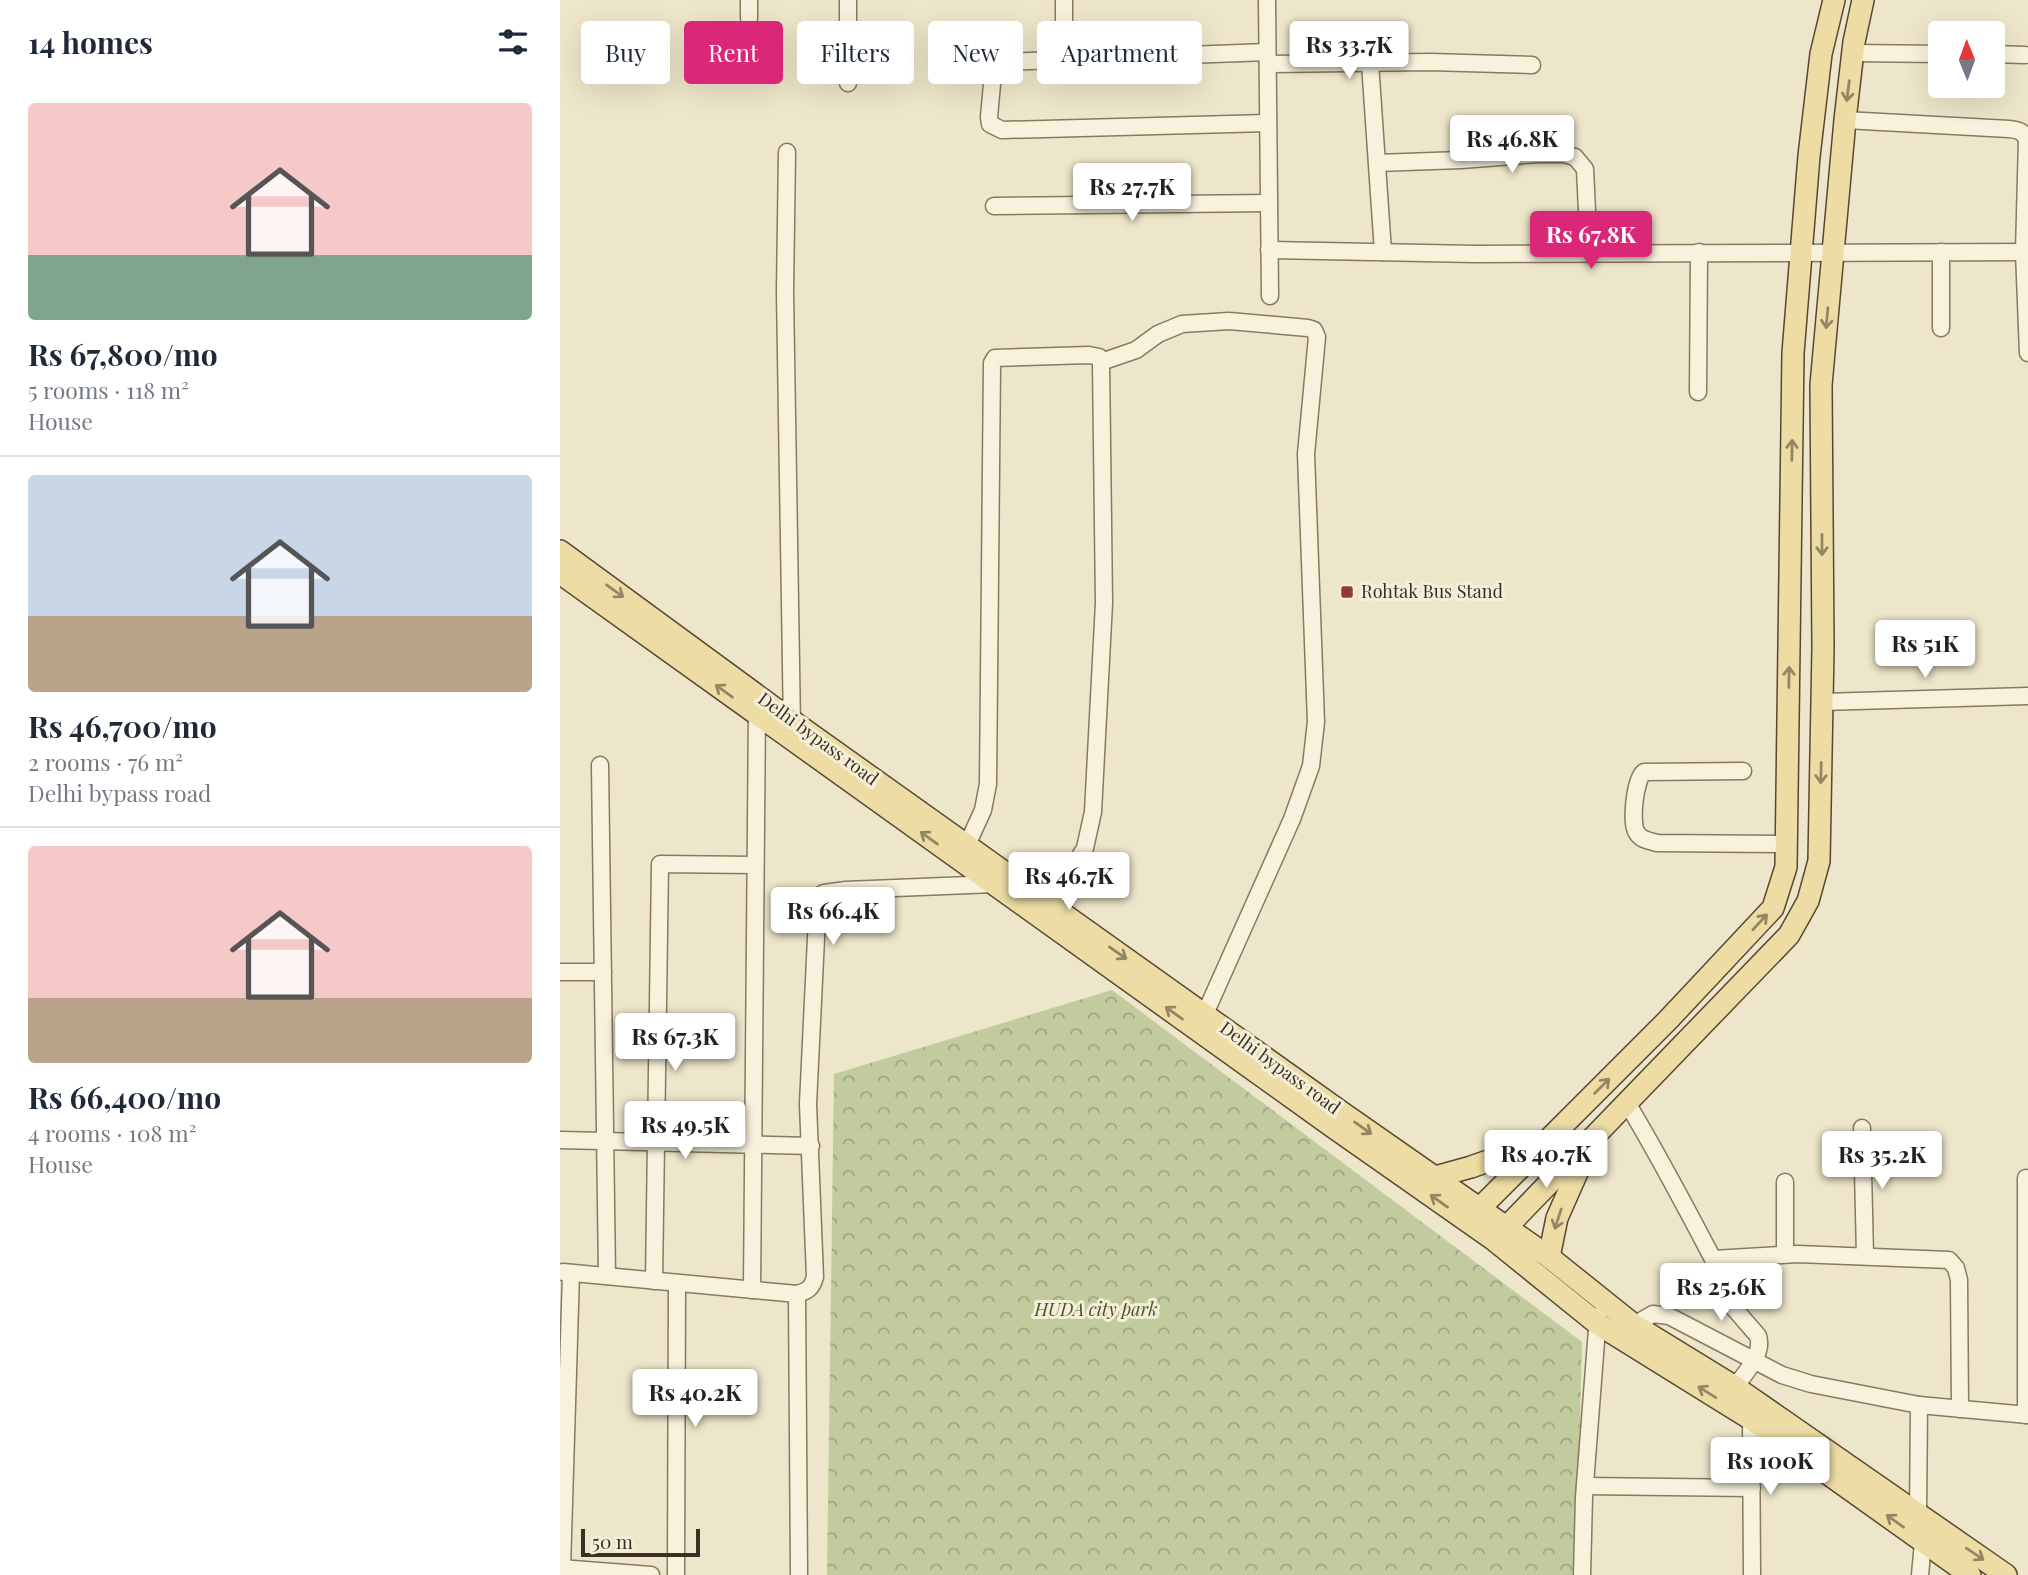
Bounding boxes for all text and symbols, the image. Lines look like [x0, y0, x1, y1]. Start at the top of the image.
chip: Buy [581, 21, 670, 84]
chip: Rent [684, 21, 783, 84]
chip: Filters [797, 21, 914, 84]
chip: New [928, 21, 1023, 84]
chip: Apartment [1037, 21, 1202, 84]
north arrow [1928, 21, 2006, 98]
map controls [1928, 21, 2005, 98]
text: 14 homes [28, 22, 153, 62]
pin: Rs 33.7K [1277, 22, 1421, 81]
icon: filters [494, 23, 532, 61]
text: Rs 33.7K [1306, 28, 1392, 59]
one-way arrow [1842, 80, 1855, 102]
pin: Rs 46.8K [1440, 116, 1584, 175]
text: Rs 46.8K [1466, 122, 1558, 153]
icon: home [217, 149, 343, 275]
pin: Rs 27.7K [1060, 164, 1204, 223]
text: Rs 27.7K [1089, 170, 1175, 201]
pin: Rs 67.8K [1519, 212, 1663, 271]
text: Rs 67.8K [1546, 218, 1636, 249]
one-way arrow [1820, 306, 1833, 329]
text: Rs 67,800/mo [28, 334, 218, 374]
text: 5 rooms · 118 m² [28, 374, 189, 405]
text: House [28, 405, 93, 436]
one-way arrow [1785, 439, 1798, 462]
icon: home [217, 521, 343, 647]
one-way arrow [1815, 533, 1829, 556]
place label: Rohtak Bus Stand [1361, 579, 1503, 603]
one-way arrow [605, 584, 624, 599]
marker: Rohtak Bus Stand [1339, 584, 1355, 600]
pin: Rs 51K [1868, 620, 1982, 680]
text: Rs 51K [1891, 627, 1959, 658]
one-way arrow [1782, 666, 1796, 689]
one-way arrow [715, 684, 734, 698]
street label: Delhi bypass road [753, 686, 884, 790]
text: Rs 46,700/mo [28, 706, 217, 746]
text: 2 rooms · 76 m² [28, 746, 183, 777]
one-way arrow [1814, 761, 1828, 784]
text: Delhi bypass road [28, 777, 211, 808]
one-way arrow [920, 831, 939, 845]
pin: Rs 46.7K [997, 852, 1141, 912]
text: Rs 46.7K [1024, 859, 1114, 890]
pin: Rs 66.4K [761, 888, 905, 947]
icon: home [217, 892, 343, 1018]
text: Rs 66.4K [787, 894, 879, 925]
one-way arrow [1751, 914, 1768, 931]
one-way arrow [1108, 946, 1127, 960]
one-way arrow [1165, 1006, 1184, 1020]
pin: Rs 67.3K [603, 1014, 747, 1073]
street label: Delhi bypass road [1215, 1015, 1346, 1119]
text: Rs 67.3K [631, 1020, 719, 1051]
text: Rs 66,400/mo [28, 1077, 221, 1117]
one-way arrow [1593, 1078, 1610, 1095]
pin: Rs 49.5K [613, 1102, 757, 1161]
text: Rs 49.5K [640, 1108, 730, 1139]
text: 4 rooms · 108 m² [28, 1117, 197, 1148]
one-way arrow [1353, 1121, 1372, 1135]
pin: Rs 40.7K [1474, 1130, 1618, 1190]
pin: Rs 35.2K [1810, 1132, 1954, 1191]
text: Rs 40.7K [1501, 1137, 1592, 1168]
text: Rs 35.2K [1838, 1138, 1926, 1169]
text: House [28, 1148, 93, 1179]
one-way arrow [1430, 1194, 1449, 1208]
one-way arrow [1551, 1208, 1563, 1230]
pin: Rs 25.6K [1649, 1264, 1793, 1323]
text: Rs 25.6K [1676, 1270, 1766, 1301]
park label: HUDA city park [1034, 1297, 1158, 1321]
pin: Rs 40.2K [623, 1370, 767, 1429]
text: Rs 40.2K [648, 1376, 742, 1407]
one-way arrow [1698, 1384, 1718, 1398]
pin: Rs 100K [1705, 1438, 1835, 1497]
text: Rs 100K [1727, 1444, 1813, 1475]
one-way arrow [1886, 1514, 1905, 1528]
scale bar [581, 1526, 700, 1558]
text: 50 m [592, 1528, 633, 1554]
one-way arrow [1965, 1547, 1984, 1561]

